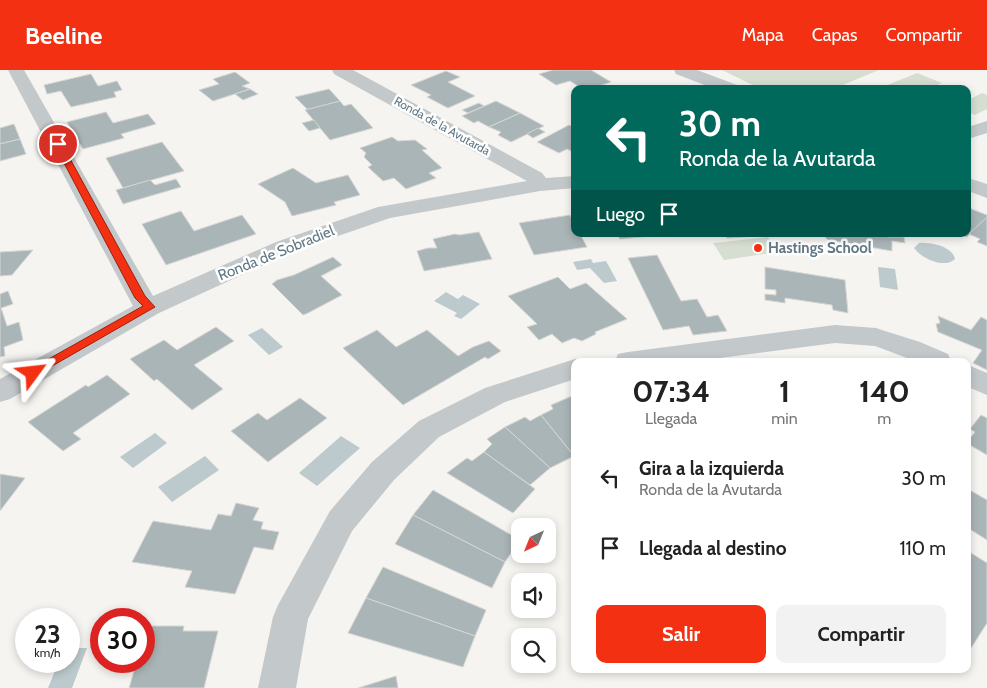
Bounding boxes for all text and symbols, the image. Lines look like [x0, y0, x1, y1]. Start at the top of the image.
text: Beeline [25, 21, 102, 50]
text: Mapa [742, 24, 784, 46]
text: Capas [812, 24, 858, 46]
text: Compartir [886, 24, 962, 46]
street label: Ronda de la Avutarda [392, 93, 493, 158]
text: 30 m [679, 102, 761, 145]
icon: left [596, 105, 661, 170]
pin [37, 123, 79, 165]
icon: arrive [44, 130, 72, 158]
text: Ronda de la Avutarda [679, 145, 876, 172]
icon: arrive [655, 200, 683, 228]
text: Luego [596, 203, 645, 226]
street label: Ronda de Sobradiel [215, 221, 337, 284]
place label: Hastings School [768, 239, 872, 257]
marker: Hastings School [752, 242, 764, 254]
position arrow [6, 346, 58, 398]
text: 07:34 [632, 373, 710, 410]
text: 1 [779, 373, 790, 410]
text: 140 [859, 373, 910, 410]
text: Llegada [645, 409, 697, 428]
text: min [771, 409, 798, 428]
text: m [877, 409, 891, 428]
text: Gira a la izquierda [639, 457, 784, 480]
icon: left [596, 464, 624, 492]
text: 30 m [902, 467, 946, 490]
text: Ronda de la Avutarda [639, 480, 782, 499]
north arrow [511, 518, 556, 562]
map controls [511, 518, 556, 673]
icon: arrive [596, 534, 624, 562]
text: Llegada al destino [639, 537, 786, 560]
text: 110 m [899, 537, 946, 560]
button: sound [511, 573, 556, 618]
button: Salir [596, 605, 766, 663]
button: Compartir [776, 605, 946, 663]
speed limit sign: 30 [90, 608, 155, 673]
text: 23 [34, 619, 61, 649]
button: search [511, 628, 556, 673]
text: km/h [34, 645, 61, 660]

